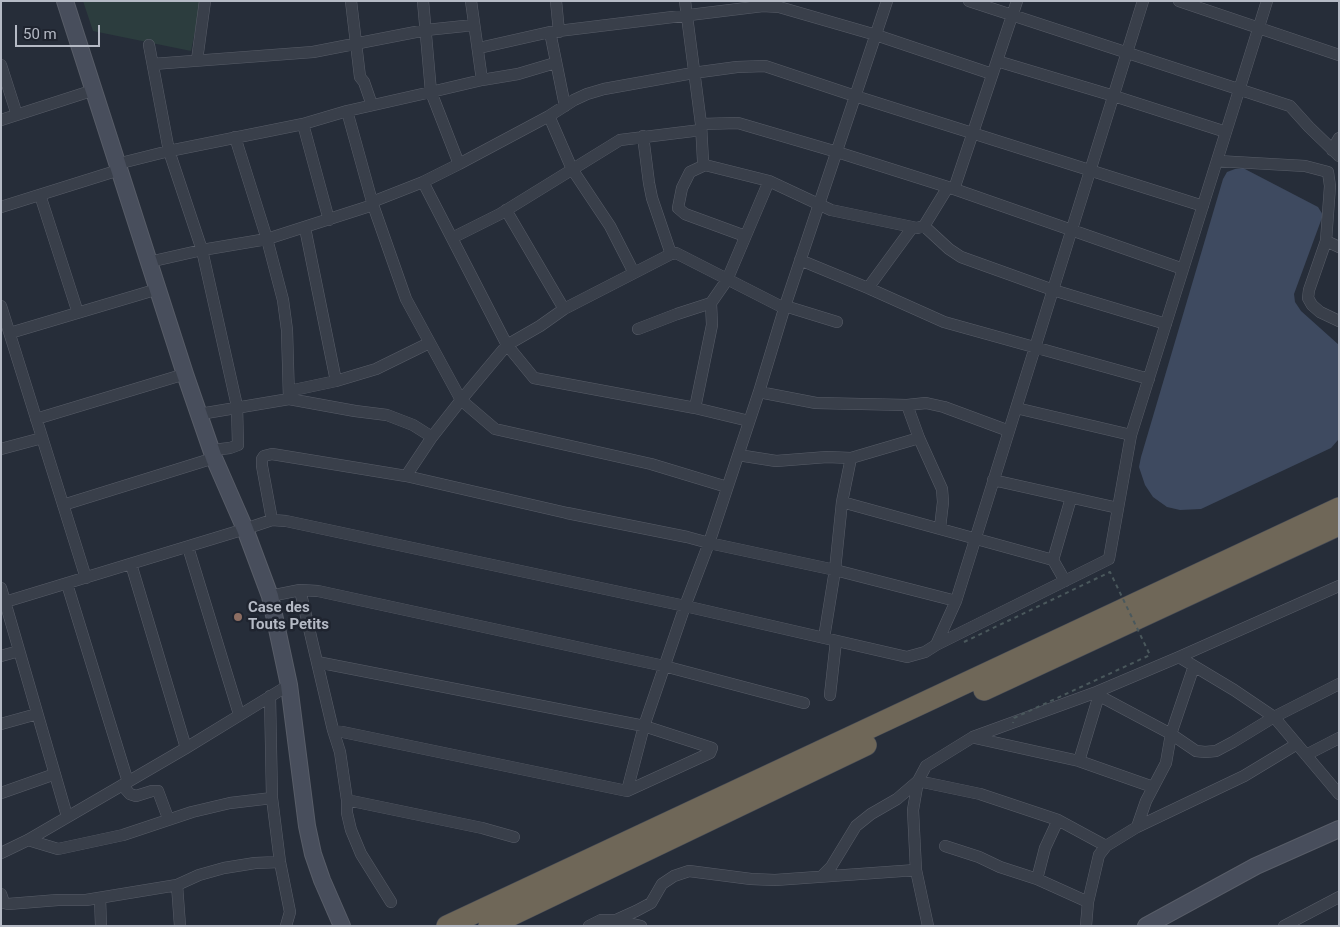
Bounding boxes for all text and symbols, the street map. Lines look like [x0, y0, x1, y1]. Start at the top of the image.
scale bar [18, 15, 102, 47]
text: 50 m [23, 25, 57, 43]
place label: Case des Touts Petits [248, 599, 329, 634]
marker: Case des Touts Petits [232, 611, 244, 623]

